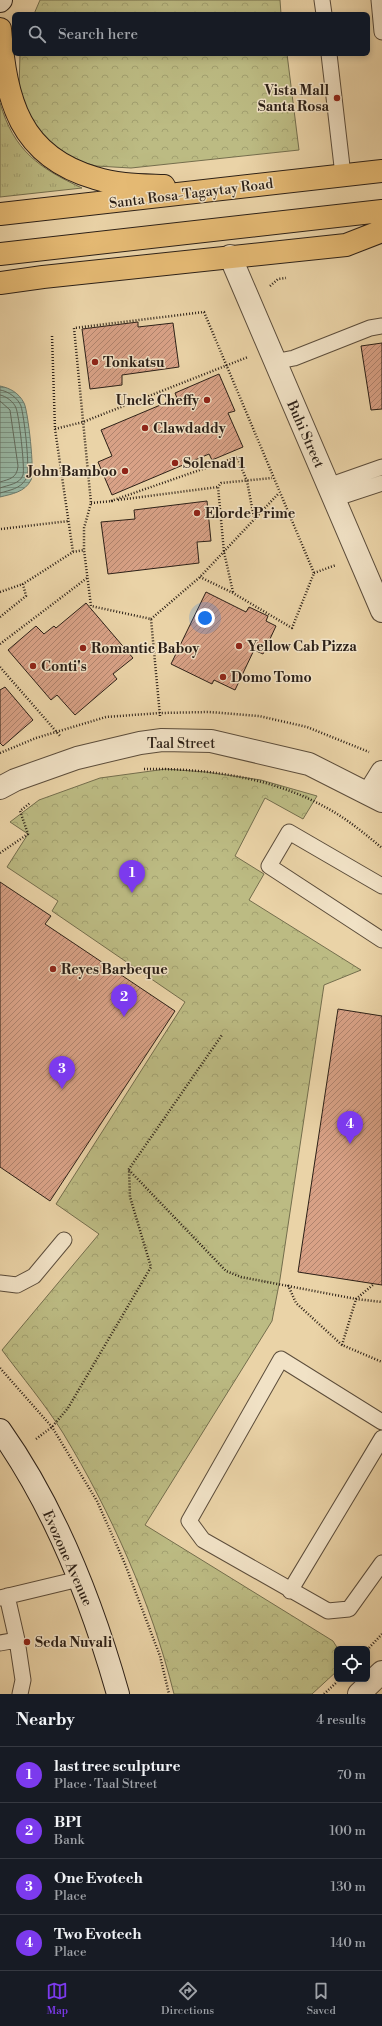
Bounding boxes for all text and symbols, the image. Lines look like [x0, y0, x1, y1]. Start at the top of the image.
search box [12, 12, 370, 56]
icon: search [26, 23, 48, 45]
text: Search here [58, 25, 138, 44]
place label: Vista Mall Santa Rosa [258, 82, 329, 116]
marker: Vista Mall Santa Rosa [332, 93, 342, 103]
street label: Santa Rosa-Tagaytay Road [108, 175, 274, 213]
place label: Tonkatsu [103, 354, 165, 372]
marker: Tonkatsu [90, 357, 100, 367]
place label: Uncle Cheffy [116, 392, 200, 410]
marker: Uncle Cheffy [202, 395, 212, 405]
street label: Buhi Street [282, 397, 328, 471]
place label: Clawdaddy [153, 420, 227, 438]
marker: Clawdaddy [140, 423, 150, 433]
place label: Solenad 1 [183, 455, 246, 473]
marker: Solenad 1 [170, 458, 180, 468]
place label: John Bamboo [26, 463, 117, 481]
marker: John Bamboo [120, 466, 130, 476]
place label: Elorde Prime [205, 505, 296, 523]
marker: Elorde Prime [192, 508, 202, 518]
your location [195, 608, 215, 628]
place label: Yellow Cab Pizza [247, 638, 357, 656]
place label: Romantic Baboy [91, 640, 200, 658]
marker: Yellow Cab Pizza [234, 641, 244, 651]
marker: Romantic Baboy [78, 643, 88, 653]
place label: Conti's [41, 658, 87, 676]
marker: Conti's [28, 661, 38, 671]
place label: Domo Tomo [231, 669, 312, 687]
marker: Domo Tomo [218, 672, 228, 682]
street label: Taal Street [147, 735, 215, 753]
pin: 1 [119, 860, 145, 893]
place label: Reyes Barbeque [61, 961, 168, 979]
marker: Reyes Barbeque [48, 964, 58, 974]
pin: 2 [111, 984, 137, 1017]
pin: 3 [49, 1056, 75, 1089]
pin: 4 [337, 1111, 363, 1144]
street label: Evozone Avenue [38, 1508, 96, 1609]
place label: Seda Nuvali [35, 1634, 113, 1652]
marker: Seda Nuvali [22, 1637, 32, 1647]
map controls [334, 1646, 370, 1682]
button: locate [334, 1646, 370, 1682]
text: Nearby [16, 1709, 75, 1731]
text: 4 results [316, 1712, 366, 1728]
text: last tree sculpture [54, 1757, 180, 1776]
text: 1 [26, 1767, 32, 1783]
text: 70 m [337, 1767, 366, 1783]
text: Place · Taal Street [54, 1776, 157, 1792]
text: BPI [54, 1813, 82, 1832]
text: 2 [25, 1823, 33, 1839]
text: 100 m [330, 1823, 366, 1839]
text: Bank [54, 1832, 84, 1848]
text: One Evotech [54, 1869, 143, 1888]
text: 3 [25, 1879, 33, 1895]
text: 130 m [331, 1879, 366, 1895]
text: Place [54, 1888, 86, 1904]
text: Two Evotech [54, 1925, 142, 1944]
text: 4 [25, 1935, 33, 1951]
text: 140 m [330, 1935, 366, 1951]
text: Place [54, 1944, 86, 1960]
tab: Map [46, 1980, 68, 2018]
tab: Directions [161, 1980, 214, 2018]
tab: Saved [307, 1980, 336, 2018]

